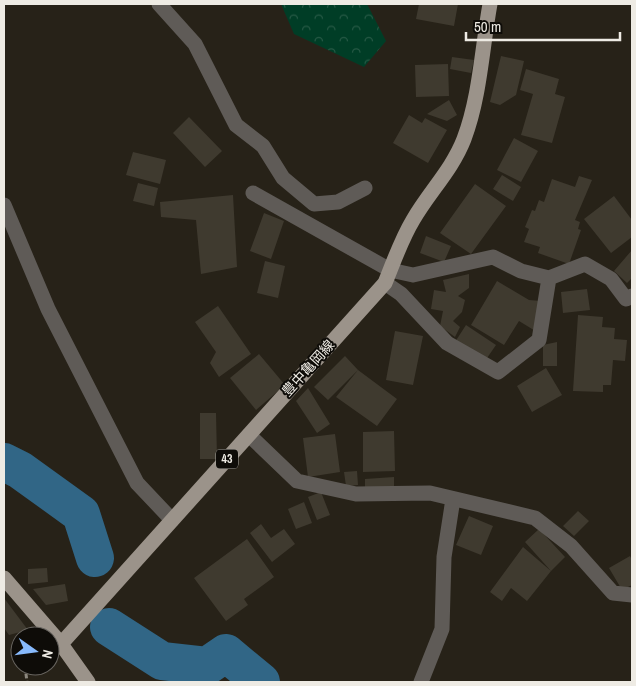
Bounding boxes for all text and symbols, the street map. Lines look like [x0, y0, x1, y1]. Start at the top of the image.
scale bar [466, 10, 620, 42]
text: 50 m [474, 16, 501, 37]
street label: 豊中亀岡線 [278, 336, 338, 400]
road number: 43 [216, 449, 238, 468]
north arrow [10, 626, 60, 676]
text: N [38, 648, 57, 660]

